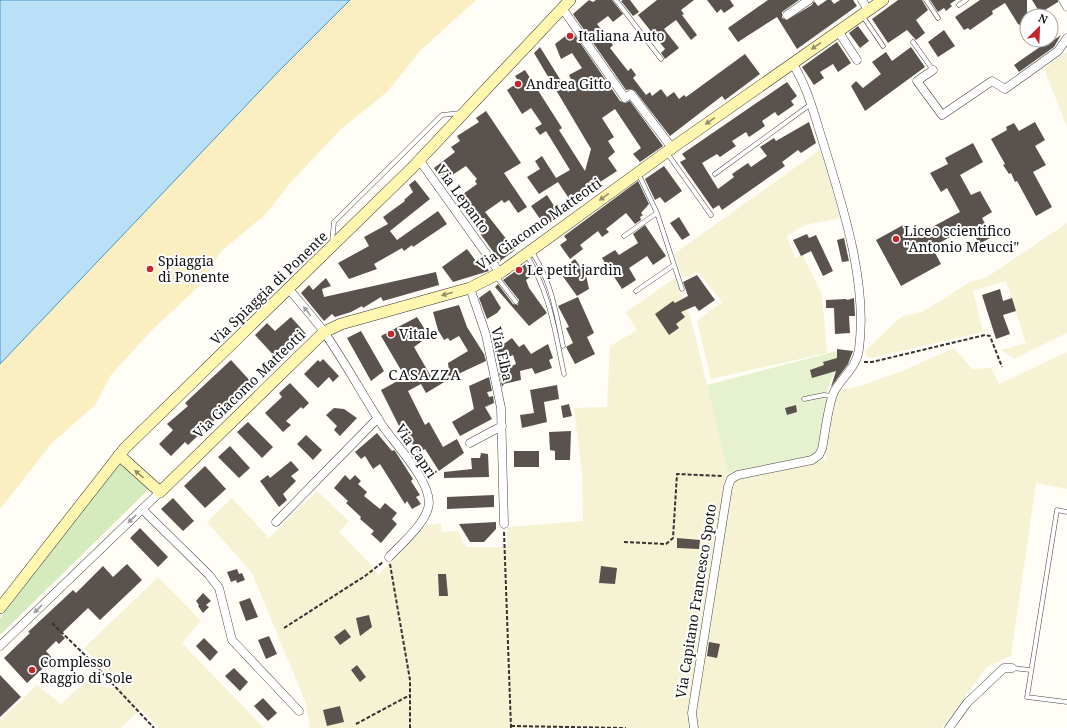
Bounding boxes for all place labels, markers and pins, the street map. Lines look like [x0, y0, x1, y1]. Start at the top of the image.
place label: Italiana Auto [578, 26, 665, 45]
marker: Italiana Auto [565, 31, 575, 41]
place label: Andrea Gitto [526, 74, 612, 93]
marker: Andrea Gitto [513, 79, 523, 89]
place label: Liceo scientifico "Antonio Meucci" [904, 221, 1019, 256]
marker: Liceo scientifico "Antonio Meucci" [891, 234, 901, 244]
place label: Spiaggia di Ponente [158, 251, 229, 286]
place label: Le petit jardin [527, 260, 622, 279]
marker: Spiaggia di Ponente [145, 264, 155, 274]
marker: Le petit jardin [514, 265, 524, 275]
place label: Vitale [399, 324, 438, 343]
marker: Vitale [386, 329, 396, 339]
place label: Complesso Raggio di Sole [40, 652, 133, 687]
marker: Complesso Raggio di Sole [27, 665, 37, 675]

